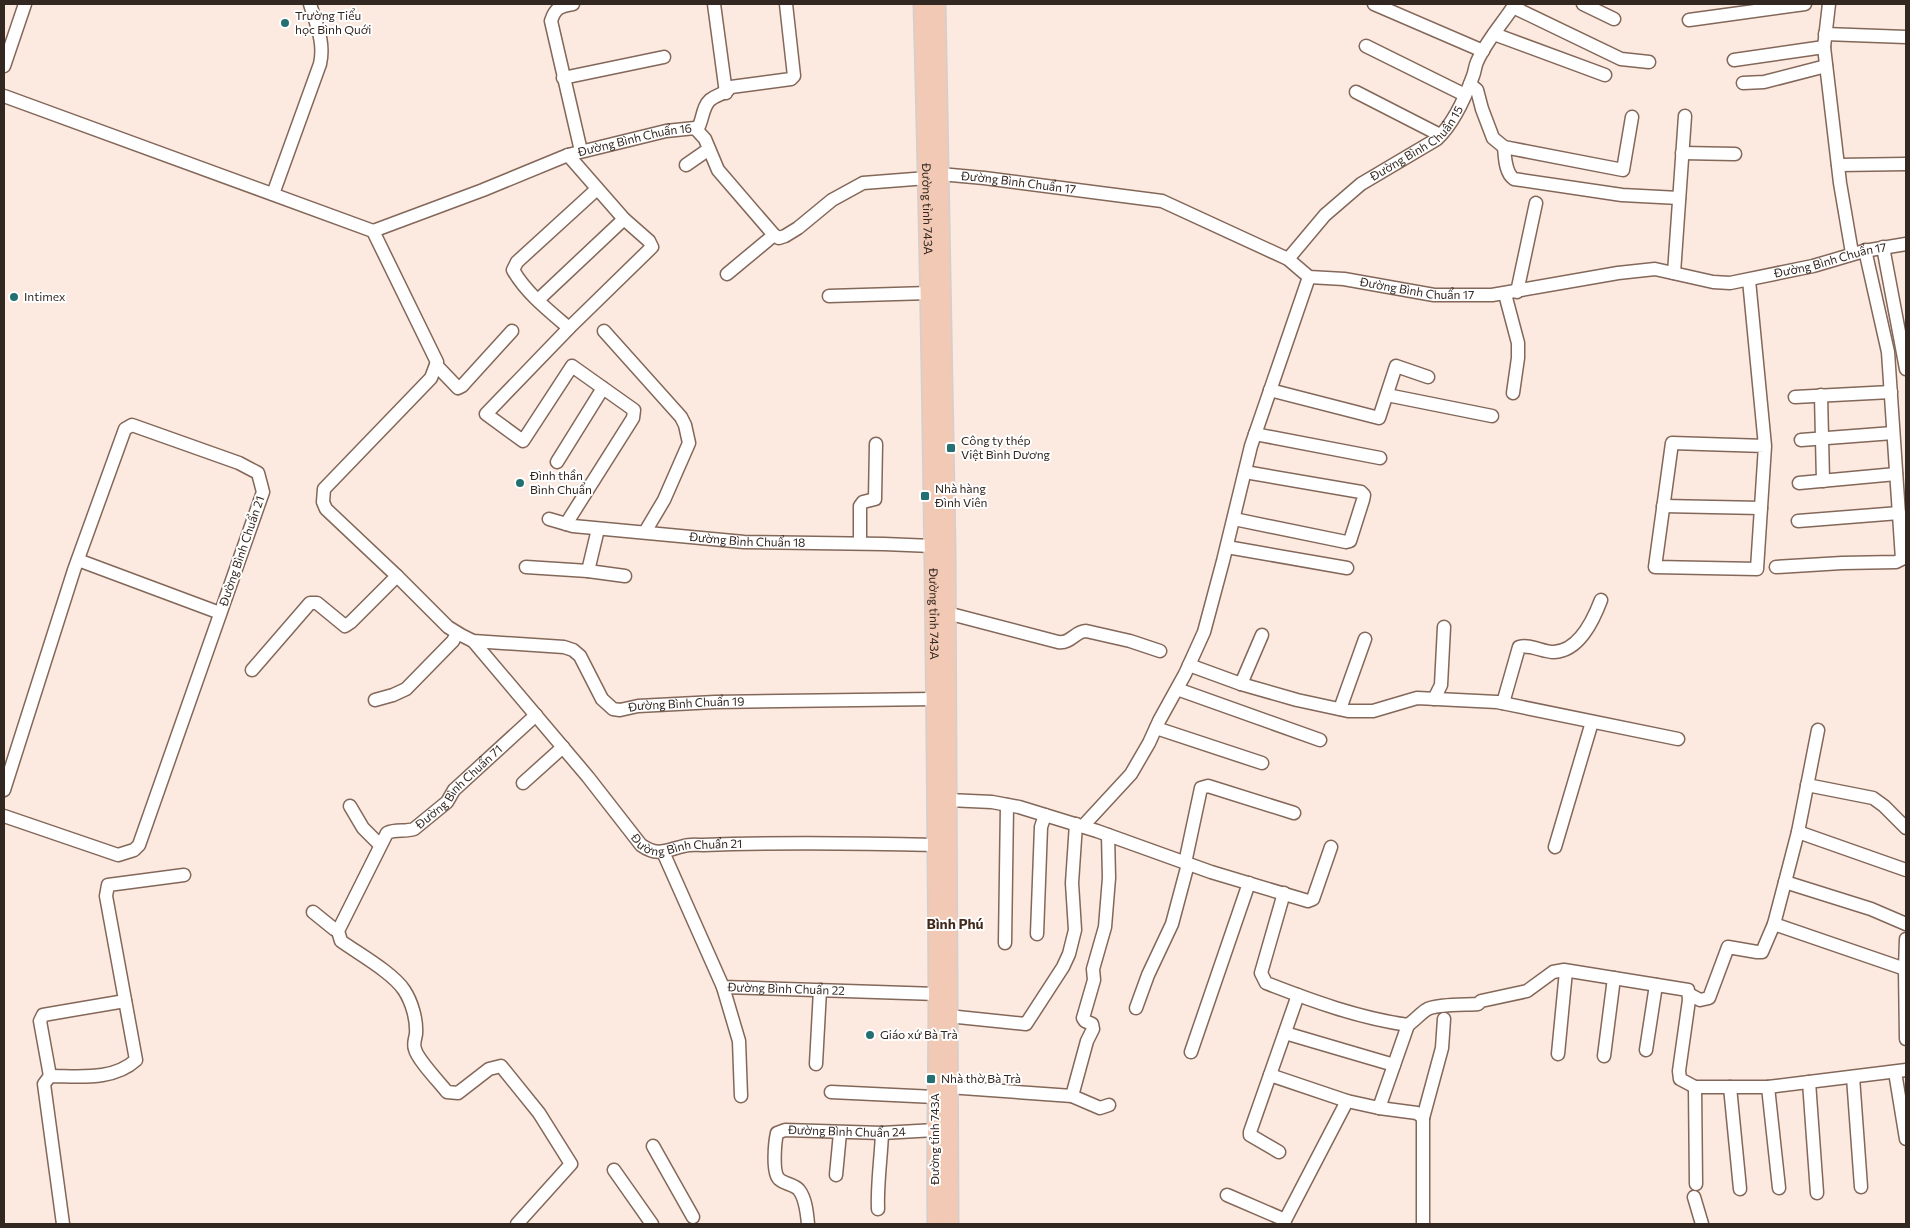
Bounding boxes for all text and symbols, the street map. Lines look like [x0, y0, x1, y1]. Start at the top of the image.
place label: Trường Tiểu học Bình Quới [295, 8, 371, 36]
marker: Trường Tiểu học Bình Quới [279, 17, 291, 29]
street label: Đường Bình Chuẩn 15 [1366, 103, 1465, 184]
street label: Đường Bình Chuẩn 16 [575, 120, 692, 159]
street label: Đường tỉnh 743A [920, 162, 936, 255]
street label: Đường Bình Chuẩn 17 [960, 168, 1077, 196]
street label: Đường Bình Chuẩn 17 [1772, 239, 1887, 280]
street label: Đường Bình Chuẩn 17 [1358, 274, 1474, 301]
place label: Intimex [24, 289, 66, 303]
marker: Intimex [8, 291, 20, 303]
place label: Công ty thép Việt Bình Dương [961, 433, 1051, 461]
marker: Công ty thép Việt Bình Dương [945, 442, 957, 454]
place label: Đình thần Bình Chuẩn [529, 468, 592, 496]
marker: Đình thần Bình Chuẩn [514, 477, 526, 489]
place label: Nhà hàng Đình Viên [934, 481, 988, 509]
marker: Nhà hàng Đình Viên [919, 490, 931, 502]
street label: Đường Bình Chuẩn 21 [215, 494, 266, 609]
street label: Đường Bình Chuẩn 18 [688, 529, 806, 549]
street label: Đường tỉnh 743A [927, 567, 942, 660]
street label: Đường Bình Chuẩn 19 [626, 694, 745, 714]
street label: Đường Bình Chuẩn 71 [411, 741, 505, 832]
street label: Đường Bình Chuẩn 21 [628, 830, 742, 858]
district label: Bình Phú [926, 915, 984, 932]
street label: Đường Bình Chuẩn 22 [726, 979, 845, 997]
place label: Giáo xứ Bà Trà [880, 1027, 958, 1041]
marker: Giáo xứ Bà Trà [864, 1029, 876, 1041]
place label: Nhà thờ Bà Trà [941, 1071, 1021, 1085]
marker: Nhà thờ Bà Trà [925, 1073, 937, 1085]
street label: Đường tỉnh 743A [927, 1093, 941, 1186]
street label: Đường Bình Chuẩn 24 [787, 1122, 906, 1139]

